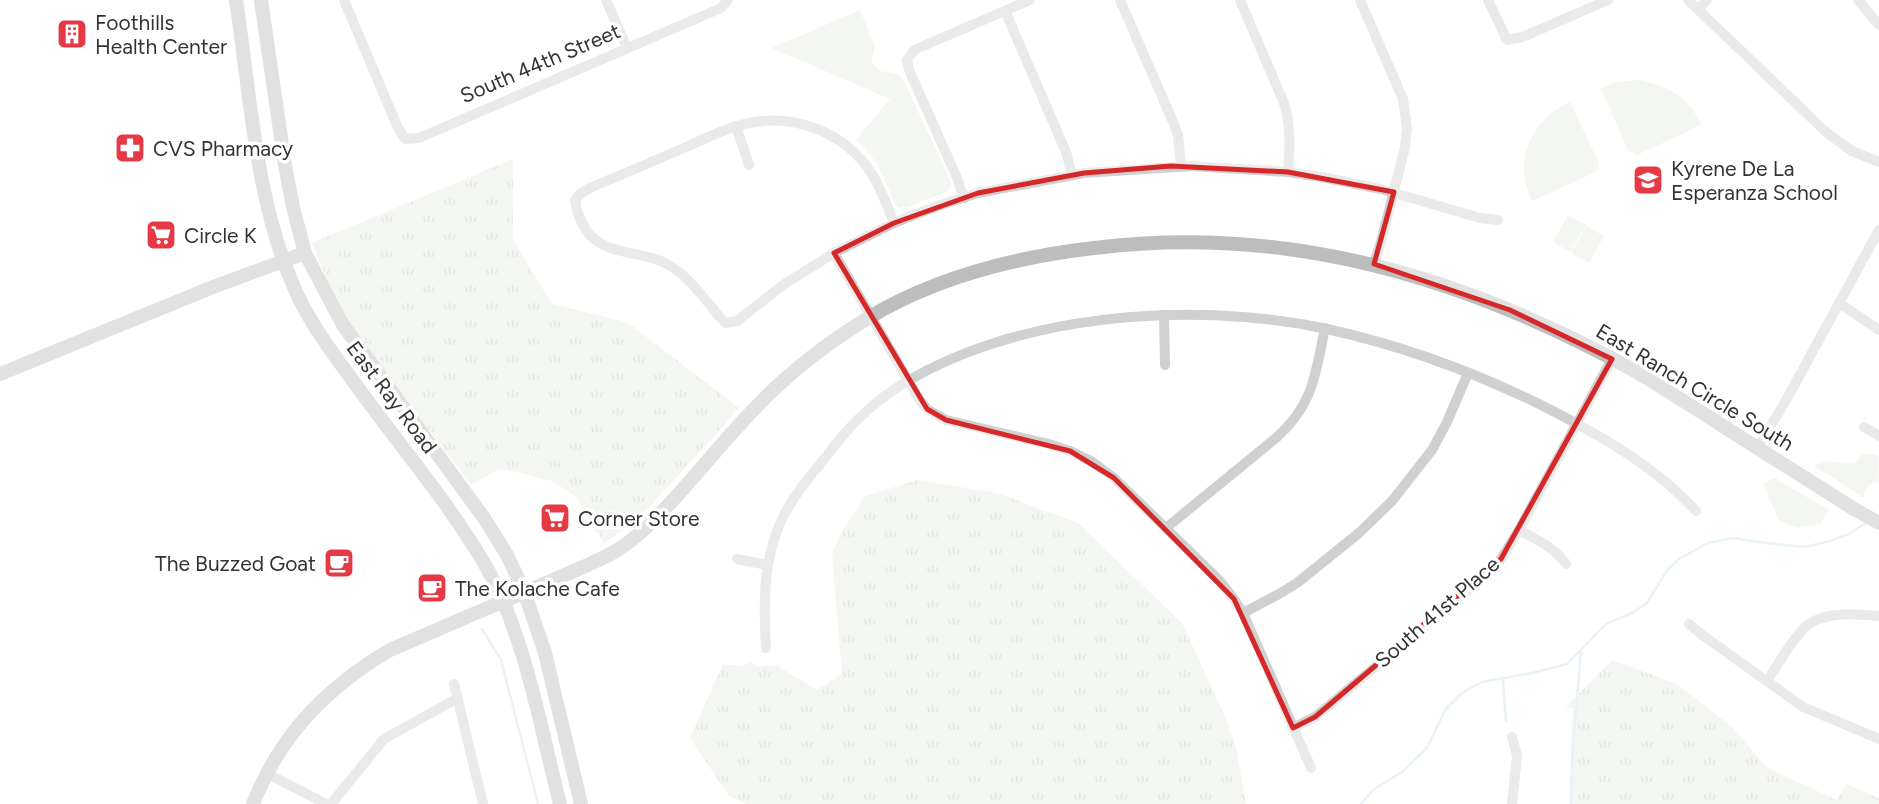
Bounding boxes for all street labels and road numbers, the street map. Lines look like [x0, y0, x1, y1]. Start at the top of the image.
street label: South 44th Street [456, 18, 624, 108]
street label: East Ranch Circle South [1592, 318, 1798, 456]
street label: East Ray Road [342, 336, 442, 458]
street label: South 41st Place [1370, 551, 1504, 673]

